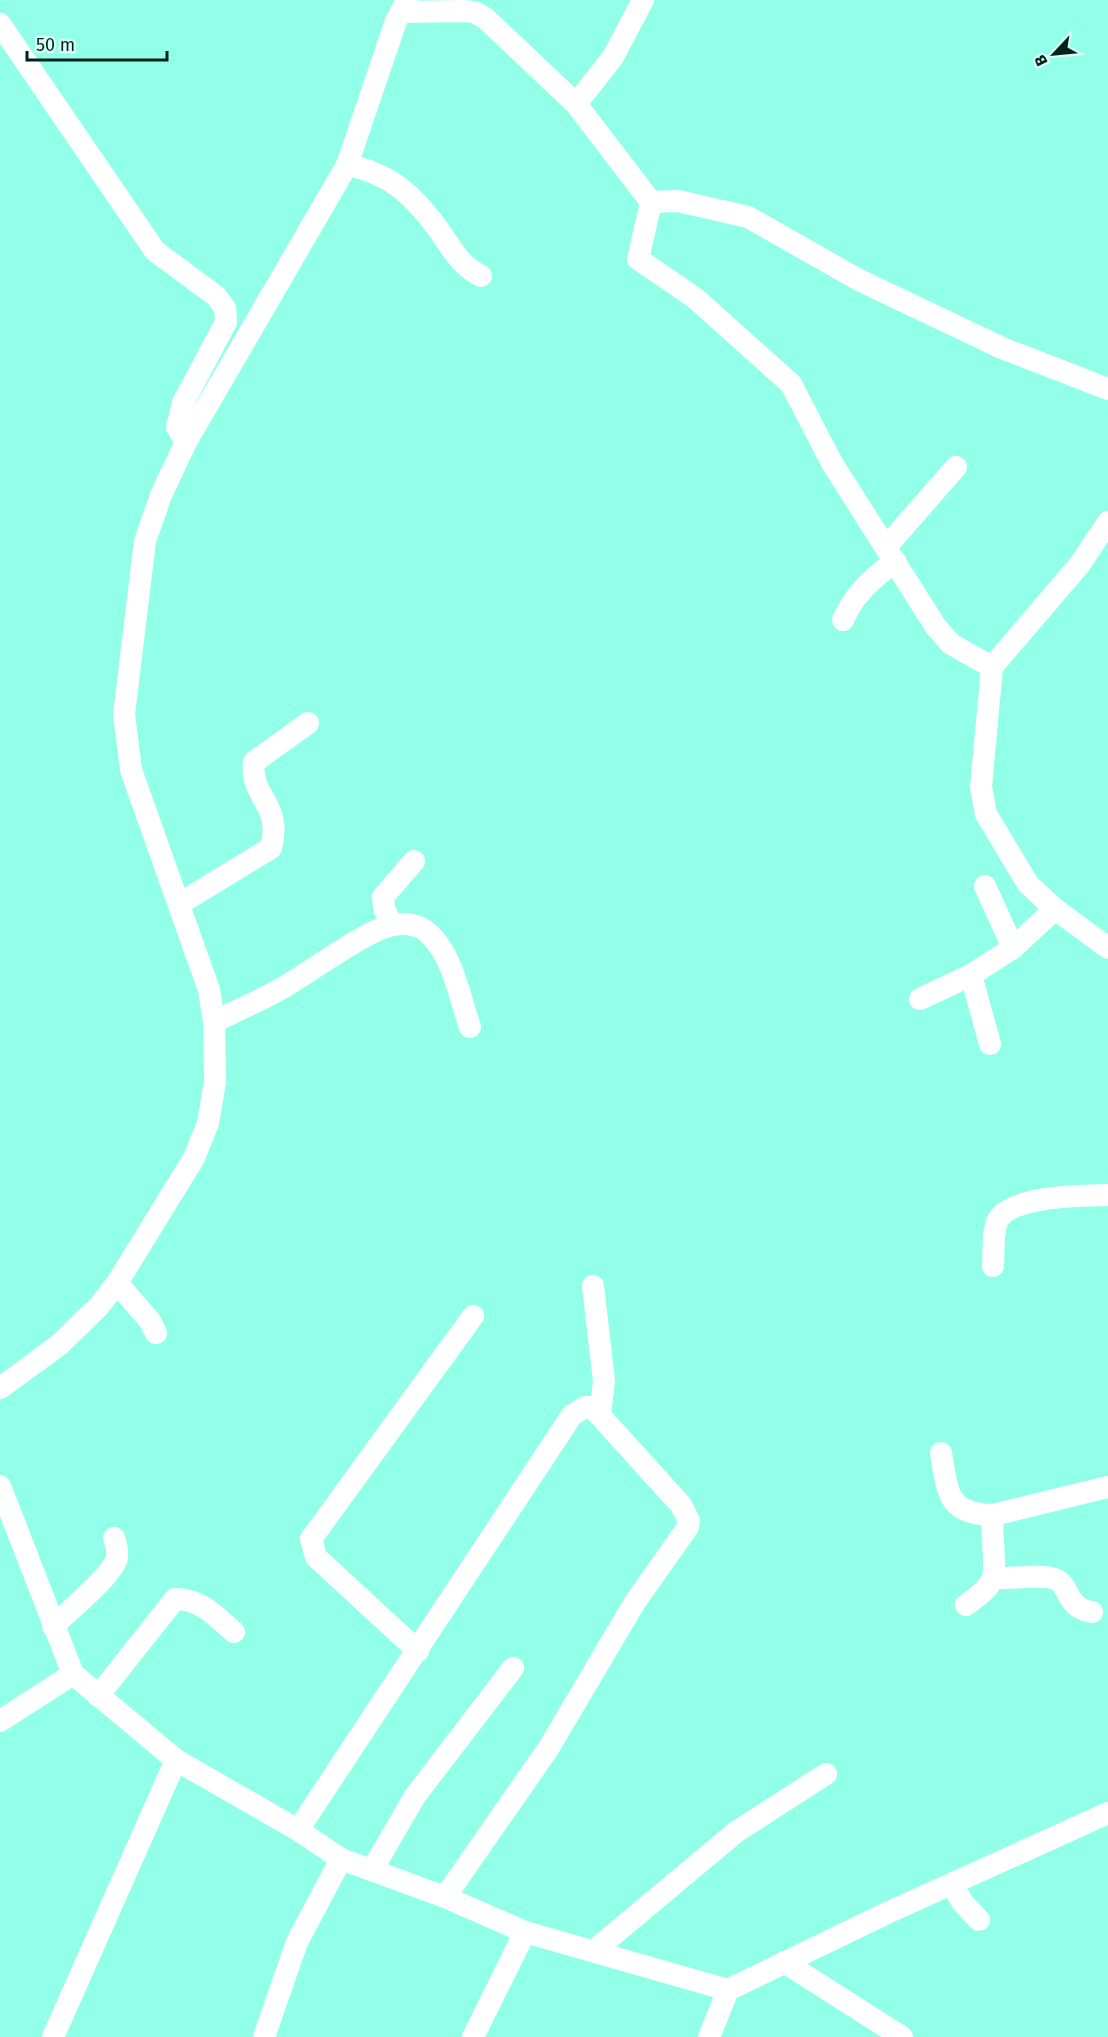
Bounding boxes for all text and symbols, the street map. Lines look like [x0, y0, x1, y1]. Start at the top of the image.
scale bar [27, 24, 166, 62]
north arrow [1024, 24, 1084, 84]
text: 50 m [36, 34, 75, 56]
text: B [1030, 52, 1052, 69]

